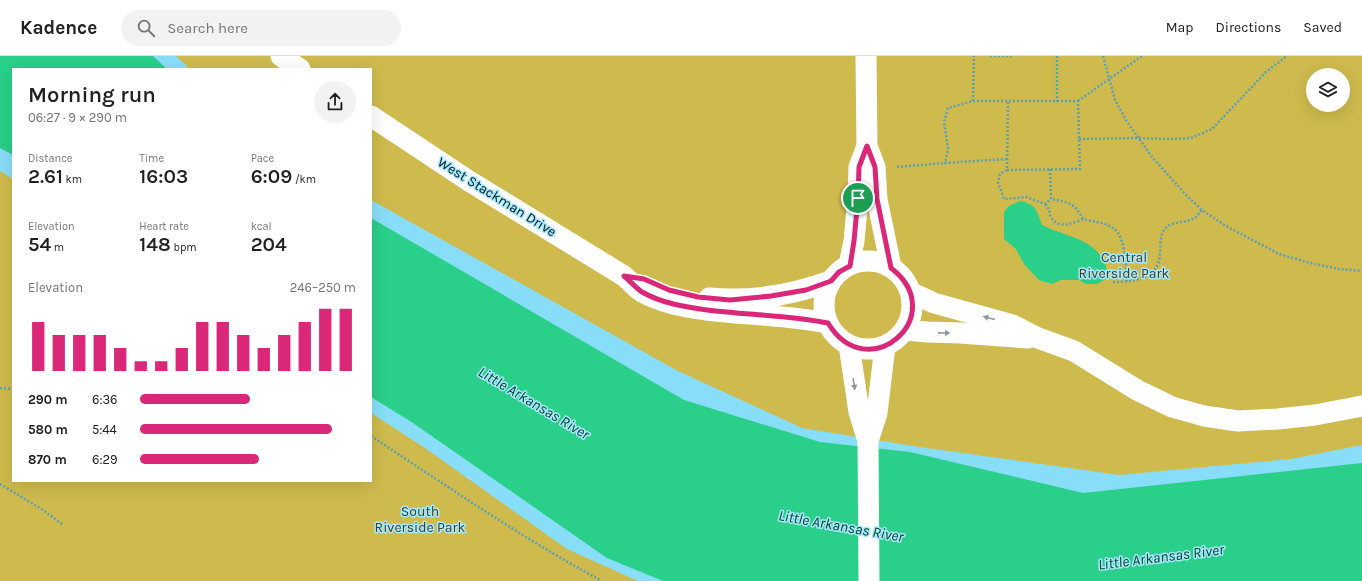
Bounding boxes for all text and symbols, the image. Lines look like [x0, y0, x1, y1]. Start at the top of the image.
search box [121, 10, 401, 46]
text: Kadence [20, 17, 97, 39]
icon: search [135, 17, 157, 39]
text: Search here [167, 19, 248, 37]
text: Map [1166, 19, 1194, 36]
text: Directions [1216, 19, 1281, 36]
text: Saved [1303, 19, 1342, 36]
map controls [1306, 68, 1350, 112]
button: layers [1306, 68, 1350, 112]
button: share [314, 81, 356, 123]
text: Morning run [28, 82, 156, 108]
text: 06:27 · 9 × 290 m [28, 110, 127, 125]
text: Distance [28, 152, 72, 165]
text: Time [139, 152, 164, 165]
text: Pace [251, 152, 274, 165]
street label: West Stackman Drive [434, 153, 560, 241]
text: 2.61 [28, 165, 63, 188]
text: 16:03 [139, 165, 188, 188]
text: 6:09 [251, 165, 292, 188]
text: km [63, 173, 82, 186]
text: /km [292, 173, 316, 186]
pin [841, 181, 875, 215]
icon: arrive [847, 187, 869, 209]
text: Elevation [28, 220, 75, 233]
text: Heart rate [139, 220, 189, 233]
text: kcal [251, 220, 272, 233]
text: 54 [28, 233, 51, 256]
text: 148 [139, 233, 171, 256]
text: 204 [251, 233, 287, 256]
text: m [51, 241, 64, 254]
text: bpm [171, 241, 197, 254]
park label: Central Riverside Park [1079, 249, 1169, 282]
text: Elevation [28, 280, 83, 295]
text: 246–250 m [290, 280, 356, 295]
one-way arrow [983, 315, 996, 321]
one-way arrow [938, 329, 950, 336]
water label: Little Arkansas River [475, 363, 594, 444]
one-way arrow [851, 378, 857, 390]
text: 290 m [28, 392, 68, 407]
text: 6:36 [92, 392, 118, 407]
text: 580 m [28, 422, 68, 437]
text: 5:44 [92, 422, 117, 437]
text: 870 m [28, 452, 67, 467]
text: 6:29 [92, 452, 118, 467]
park label: South Riverside Park [375, 503, 465, 536]
water label: Little Arkansas River [777, 506, 906, 546]
water label: Little Arkansas River [1097, 540, 1226, 574]

